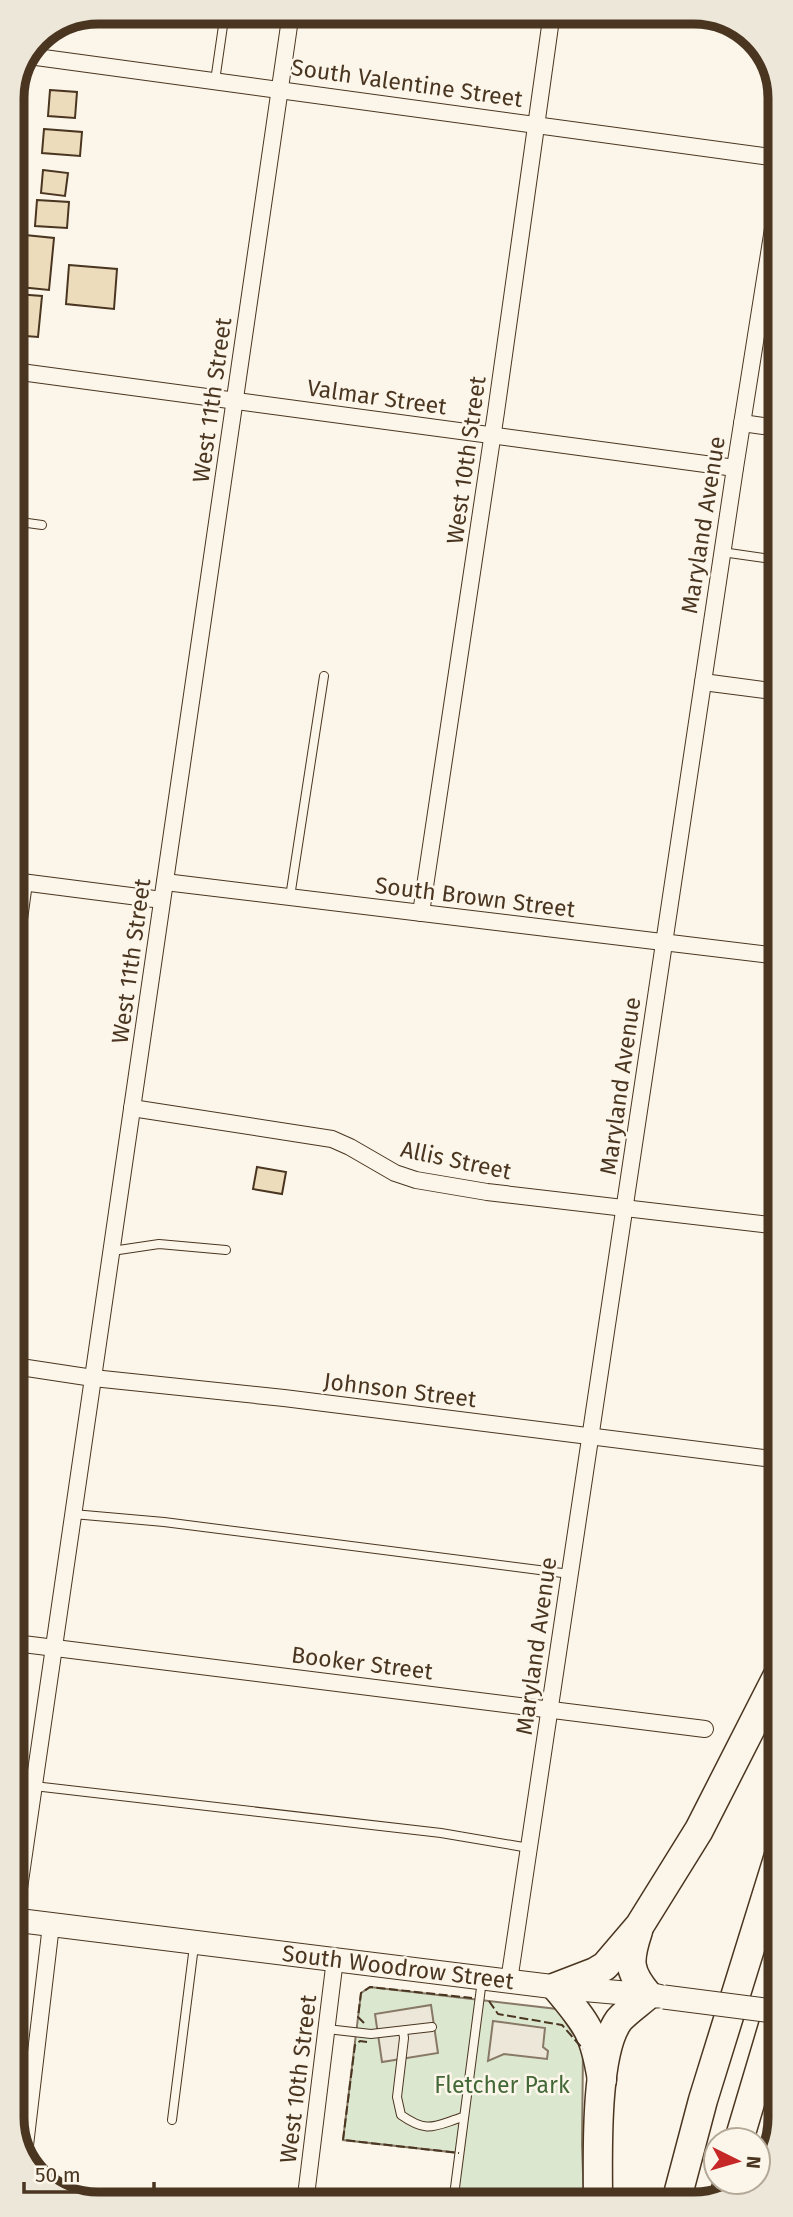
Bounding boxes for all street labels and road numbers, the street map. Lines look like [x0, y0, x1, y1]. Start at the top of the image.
street label: South Valentine Street [290, 53, 525, 113]
street label: West 11th Street [187, 315, 238, 484]
street label: Valmar Street [305, 373, 449, 421]
street label: West 10th Street [440, 373, 492, 546]
street label: Maryland Avenue [675, 434, 731, 616]
street label: South Brown Street [373, 871, 577, 923]
street label: West 11th Street [106, 876, 157, 1045]
street label: Maryland Avenue [594, 995, 646, 1177]
street label: Allis Street [398, 1135, 515, 1186]
street label: Johnson Street [322, 1367, 479, 1413]
street label: Maryland Avenue [510, 1555, 562, 1737]
street label: Booker Street [290, 1640, 435, 1686]
street label: South Woodrow Street [281, 1939, 516, 1995]
street label: West 10th Street [274, 1992, 322, 2165]

